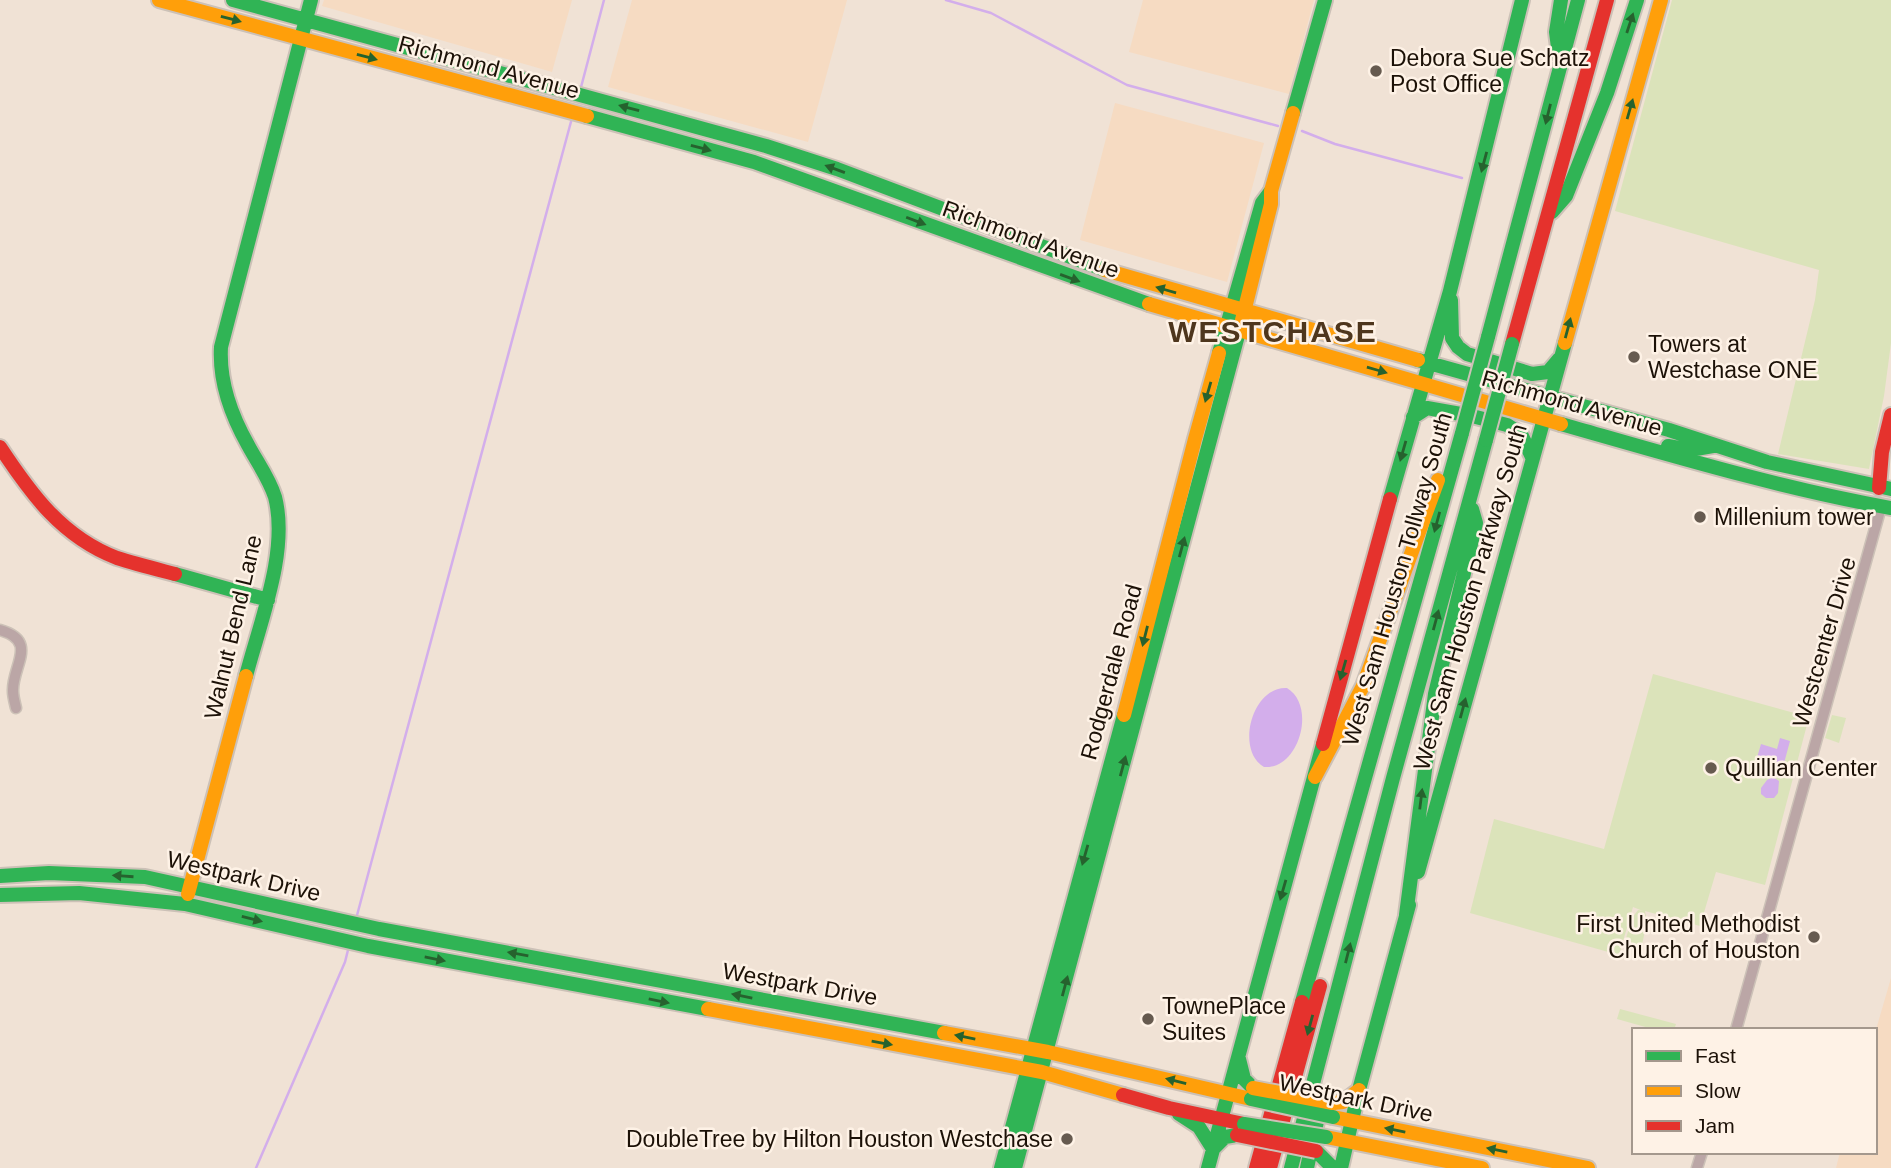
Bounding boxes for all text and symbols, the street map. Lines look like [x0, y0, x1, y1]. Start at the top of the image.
one-way arrow [1625, 13, 1635, 34]
one-way arrow [221, 15, 242, 25]
street label: Richmond Avenue [396, 30, 582, 104]
place label: Debora Sue Schatz Post Office [1390, 45, 1589, 97]
one-way arrow [356, 52, 377, 62]
marker: Debora Sue Schatz Post Office [1368, 63, 1384, 79]
one-way arrow [1625, 98, 1635, 119]
one-way arrow [618, 102, 640, 113]
one-way arrow [1543, 103, 1553, 124]
one-way arrow [690, 143, 712, 154]
one-way arrow [1478, 151, 1489, 173]
one-way arrow [825, 163, 846, 174]
street label: Richmond Avenue [939, 195, 1123, 283]
one-way arrow [906, 216, 927, 227]
one-way arrow [1060, 272, 1081, 283]
one-way arrow [1155, 284, 1176, 294]
district label: WESTCHASE [1168, 315, 1378, 348]
one-way arrow [1563, 317, 1574, 339]
place label: Towers at Westchase ONE [1648, 331, 1818, 383]
marker: Towers at Westchase ONE [1626, 349, 1642, 365]
street label: Richmond Avenue [1479, 365, 1665, 441]
one-way arrow [1367, 366, 1388, 376]
one-way arrow [1203, 382, 1213, 403]
street label: West Sam Houston Tollway South [1337, 409, 1457, 749]
street label: West Sam Houston Parkway South [1408, 421, 1532, 773]
one-way arrow [1398, 441, 1408, 462]
place label: Millenium tower [1714, 504, 1874, 530]
marker: Millenium tower [1692, 509, 1708, 525]
one-way arrow [1431, 512, 1441, 533]
street label: Walnut Bend Lane [199, 532, 267, 722]
one-way arrow [1177, 536, 1188, 558]
street label: Westcenter Drive [1787, 554, 1861, 730]
street label: Rodgerdale Road [1075, 582, 1147, 762]
one-way arrow [1431, 609, 1442, 631]
one-way arrow [1139, 625, 1150, 647]
one-way arrow [1338, 660, 1348, 681]
one-way arrow [1458, 697, 1469, 719]
one-way arrow [1118, 755, 1129, 777]
place label: Quillian Center [1725, 755, 1877, 781]
marker: Quillian Center [1703, 760, 1719, 776]
one-way arrow [1416, 788, 1427, 810]
one-way arrow [1079, 845, 1090, 867]
street label: Westpark Drive [165, 846, 323, 906]
one-way arrow [112, 870, 134, 881]
one-way arrow [1278, 880, 1288, 901]
place label: First United Methodist Church of Houston [1576, 911, 1801, 963]
one-way arrow [241, 914, 263, 925]
marker: First United Methodist Church of Houston [1806, 929, 1822, 945]
one-way arrow [1343, 942, 1354, 964]
one-way arrow [507, 948, 529, 959]
one-way arrow [424, 954, 446, 965]
street label: Westpark Drive [721, 958, 879, 1010]
one-way arrow [1060, 975, 1071, 997]
one-way arrow [731, 990, 753, 1001]
place label: TownePlace Suites [1162, 993, 1286, 1045]
one-way arrow [648, 995, 670, 1006]
marker: TownePlace Suites [1140, 1011, 1156, 1027]
one-way arrow [1304, 1014, 1315, 1036]
legend [1632, 1028, 1877, 1154]
one-way arrow [954, 1031, 976, 1042]
one-way arrow [871, 1038, 893, 1049]
text: Fast [1695, 1044, 1736, 1067]
street label: Westpark Drive [1277, 1069, 1435, 1127]
one-way arrow [1165, 1075, 1187, 1086]
text: Slow [1695, 1079, 1741, 1102]
text: Jam [1695, 1114, 1735, 1137]
one-way arrow [1384, 1124, 1406, 1135]
place label: DoubleTree by Hilton Houston Westchase [626, 1126, 1053, 1152]
marker: DoubleTree by Hilton Houston Westchase [1059, 1131, 1075, 1147]
one-way arrow [1486, 1145, 1508, 1156]

